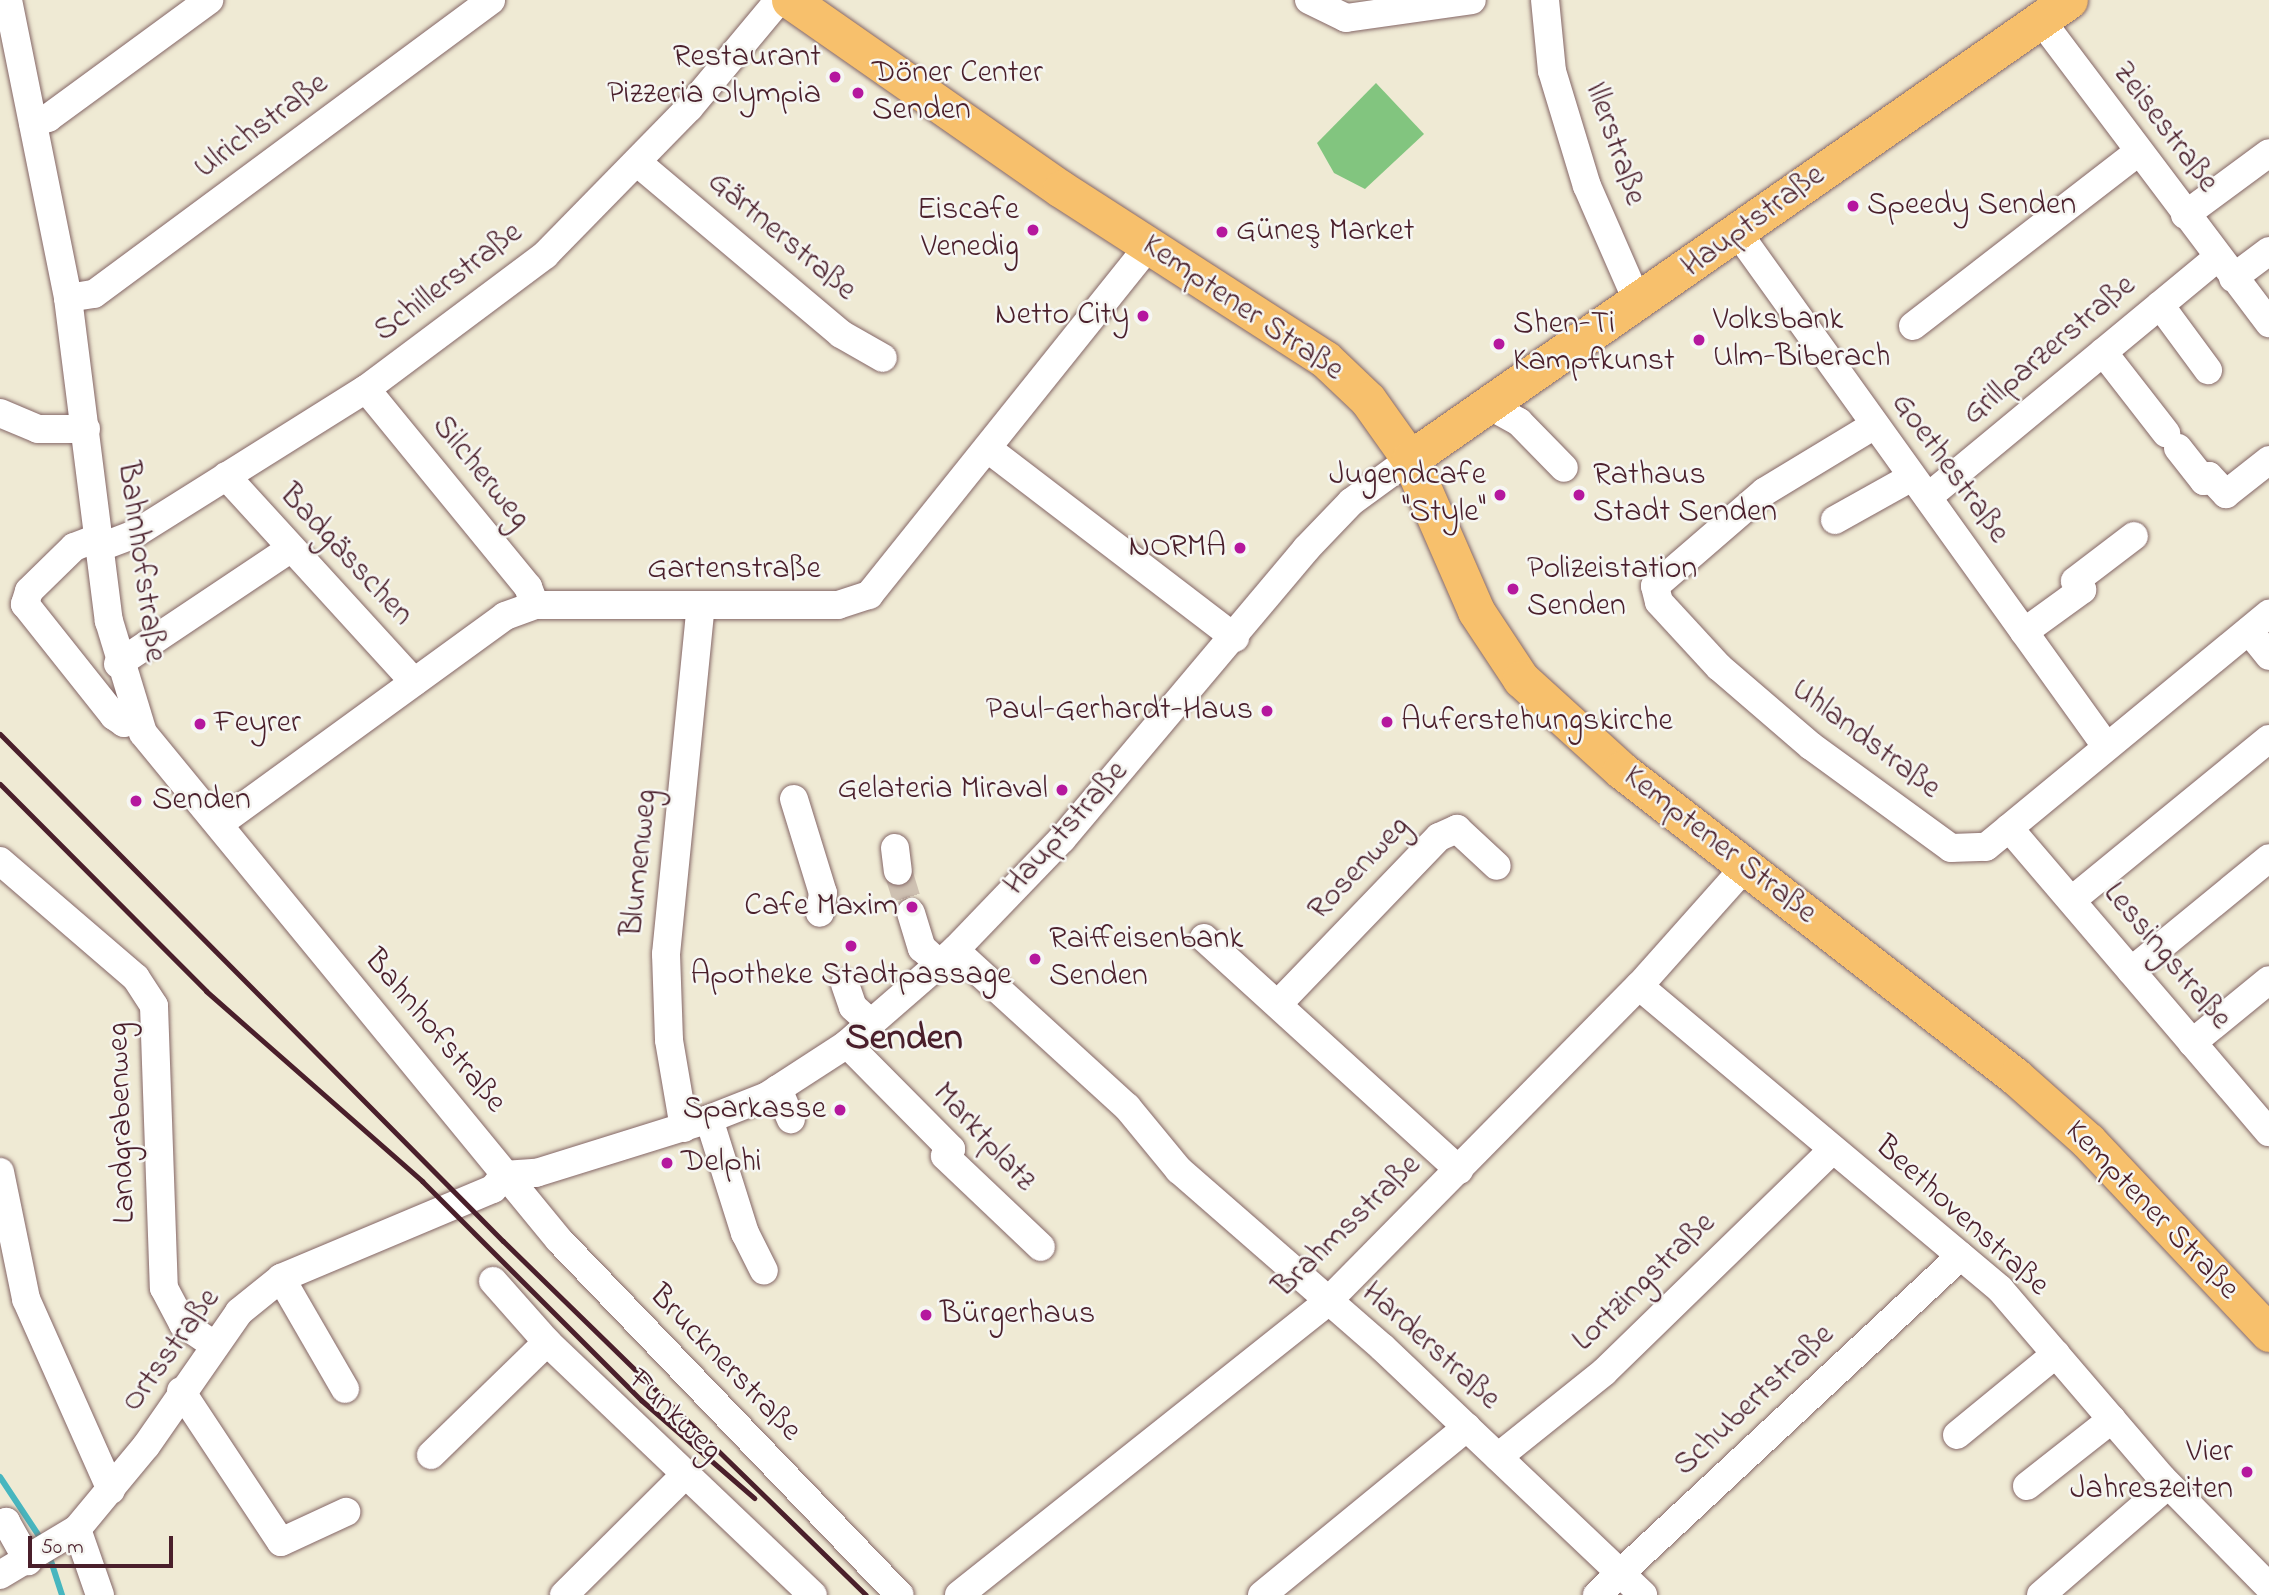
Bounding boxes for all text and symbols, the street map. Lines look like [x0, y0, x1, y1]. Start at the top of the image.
place label: Restaurant Pizzeria Olympia [607, 40, 821, 115]
street label: Zeisestraße [2102, 55, 2226, 201]
place label: Döner Center Senden [872, 56, 1043, 131]
street label: Ulrichstraße [188, 66, 336, 188]
marker: Restaurant Pizzeria Olympia [827, 69, 843, 85]
street label: Illerstraße [1575, 77, 1653, 211]
marker: Döner Center Senden [850, 85, 866, 101]
street label: Hauptstraße [1675, 157, 1833, 287]
street label: Gärtnerstraße [699, 164, 863, 310]
place label: Speedy Senden [1867, 187, 2076, 225]
place label: Eiscafe Venedig [917, 193, 1019, 268]
marker: Speedy Senden [1845, 198, 1861, 214]
place label: Güneş Market [1236, 213, 1414, 251]
street label: Schillerstraße [367, 215, 531, 351]
marker: Eiscafe Venedig [1025, 222, 1041, 238]
marker: Güneş Market [1214, 224, 1230, 240]
street label: Kemptener Straße [1134, 227, 1350, 391]
street label: Grillparzerstraße [1956, 267, 2144, 435]
place label: Netto City [995, 297, 1129, 335]
place label: Volksbank Ulm-Biberach [1713, 303, 1891, 378]
place label: Shen-Ti Kampfkunst [1513, 307, 1675, 382]
marker: Netto City [1135, 308, 1151, 324]
marker: Volksbank Ulm-Biberach [1691, 332, 1707, 348]
marker: Shen-Ti Kampfkunst [1491, 336, 1507, 352]
street label: Goethestraße [1882, 386, 2016, 552]
street label: Silcherweg [423, 408, 537, 538]
place label: Jugendcafe "Style" [1329, 458, 1486, 533]
place label: Rathaus Stadt Senden [1593, 458, 1777, 533]
street label: Bahnhofstraße [107, 459, 173, 665]
street label: Badgässchen [270, 477, 420, 635]
marker: Jugendcafe "Style" [1492, 487, 1508, 503]
marker: Rathaus Stadt Senden [1571, 487, 1587, 503]
place label: NORMA [1128, 529, 1226, 567]
marker: NORMA [1232, 540, 1248, 556]
street label: Gartenstraße [647, 551, 821, 589]
place label: Polizeistation Senden [1527, 552, 1697, 627]
marker: Polizeistation Senden [1505, 581, 1521, 597]
street label: Uhlandstraße [1783, 671, 1947, 809]
place label: Paul-Gerhardt-Haus [986, 692, 1253, 730]
marker: Paul-Gerhardt-Haus [1259, 703, 1275, 719]
place label: Auferstehungskirche [1401, 703, 1673, 741]
place label: Feyrer [214, 705, 301, 743]
marker: Auferstehungskirche [1379, 714, 1395, 730]
marker: Feyrer [192, 716, 208, 732]
street label: Hauptstraße [997, 754, 1137, 904]
street label: Kemptener Straße [1615, 759, 1823, 933]
place label: Gelateria Miraval [838, 771, 1048, 809]
place label: Senden [152, 782, 251, 820]
marker: Gelateria Miraval [1054, 782, 1070, 798]
street label: Blumenweg [614, 787, 668, 939]
marker: Senden [126, 791, 146, 811]
street label: Rosenweg [1301, 809, 1419, 929]
street label: Lessingstraße [2093, 876, 2239, 1038]
place label: Cafe Maxim [744, 888, 898, 926]
marker: Cafe Maxim [904, 899, 920, 915]
place label: Raiffeisenbank Senden [1049, 922, 1243, 997]
marker: Apotheke Stadtpassage [843, 938, 859, 954]
street label: Bahnhofstraße [354, 942, 514, 1122]
marker: Raiffeisenbank Senden [1027, 951, 1043, 967]
place label: Apotheke Stadtpassage [691, 957, 1011, 995]
district label: Senden [845, 1017, 963, 1063]
street label: Landgrabenweg [100, 1022, 146, 1224]
street label: Marktplatz [923, 1076, 1043, 1200]
place label: Sparkasse [683, 1091, 826, 1129]
marker: Sparkasse [832, 1102, 848, 1118]
street label: Kemptener Straße [2056, 1113, 2246, 1309]
street label: Beethovenstraße [1866, 1129, 2056, 1305]
place label: Delphi [681, 1144, 762, 1182]
street label: Brahmsstraße [1266, 1147, 1430, 1307]
marker: Delphi [659, 1155, 675, 1171]
street label: Lortzingstraße [1566, 1205, 1724, 1361]
street label: Harderstraße [1353, 1275, 1507, 1419]
street label: Brucknerstraße [640, 1278, 808, 1450]
street label: Ortsstraße [114, 1282, 230, 1420]
place label: Bürgerhaus [940, 1296, 1095, 1334]
marker: Bürgerhaus [918, 1307, 934, 1323]
street label: Schubertstraße [1667, 1317, 1843, 1485]
street label: Funkweg [619, 1362, 729, 1470]
place label: Vier Jahreszeiten [2070, 1435, 2233, 1510]
marker: Vier Jahreszeiten [2239, 1464, 2255, 1480]
scale bar [32, 1522, 177, 1566]
text: 50 m [41, 1533, 84, 1563]

